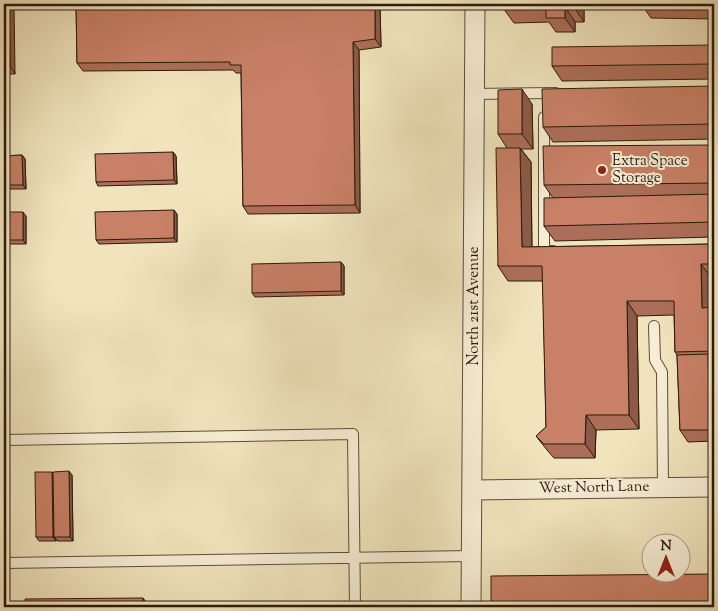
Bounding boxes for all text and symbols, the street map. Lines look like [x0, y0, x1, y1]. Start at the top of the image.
place label: Extra Space Storage [612, 151, 688, 189]
marker: Extra Space Storage [596, 164, 608, 176]
street label: North 21st Avenue [464, 246, 485, 366]
street label: West North Lane [538, 477, 650, 499]
north arrow [640, 534, 690, 584]
text: N [660, 537, 672, 557]

